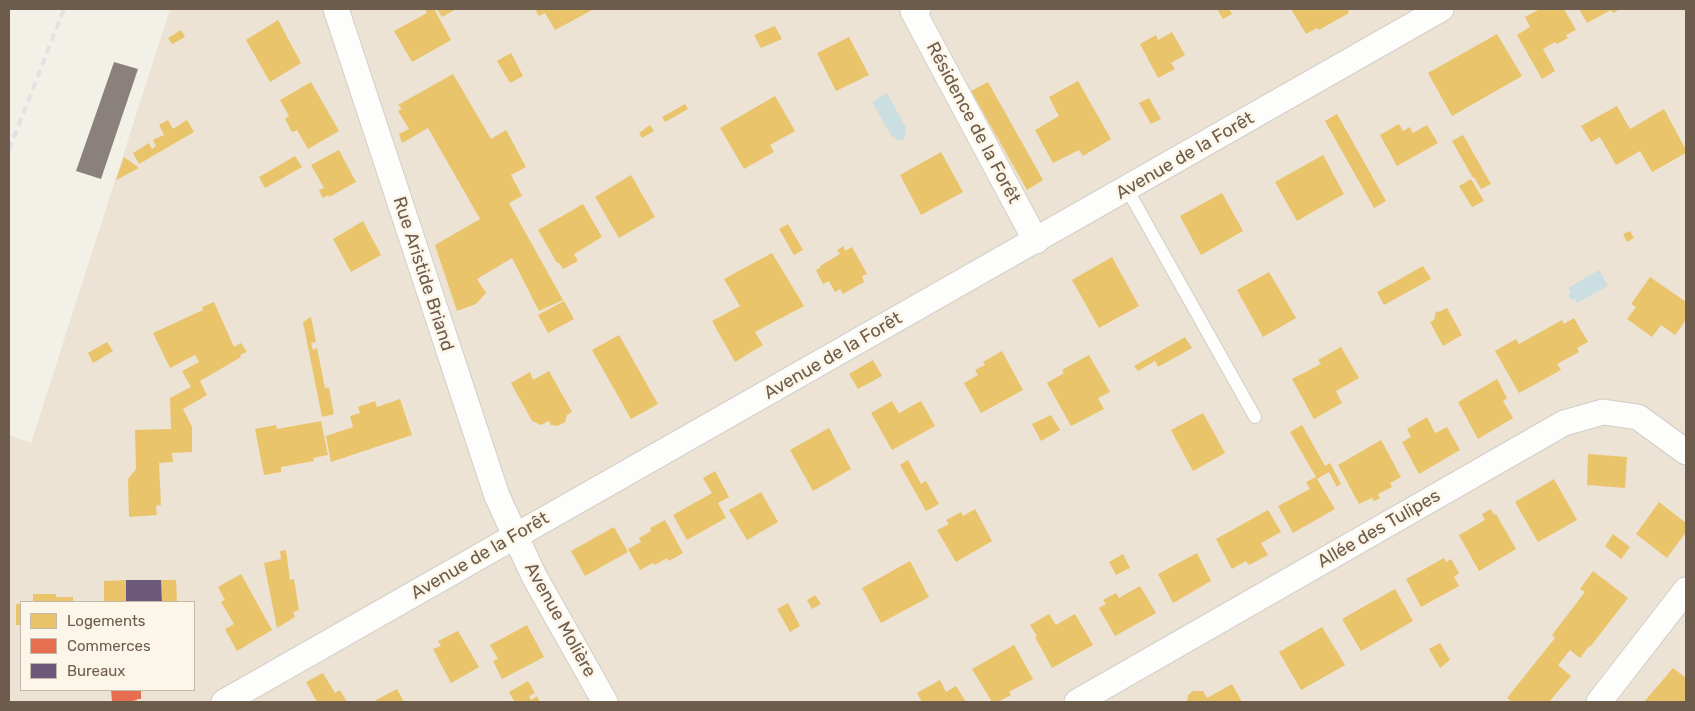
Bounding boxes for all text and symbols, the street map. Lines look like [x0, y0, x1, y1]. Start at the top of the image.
street label: Résidence de la Forêt [921, 39, 1025, 207]
street label: Avenue de la Forêt [1112, 108, 1258, 204]
street label: Rue Aristide Briand [388, 194, 458, 354]
street label: Avenue de la Forêt [760, 308, 906, 404]
street label: Allée des Tulipes [1314, 485, 1444, 573]
street label: Avenue de la Forêt [407, 508, 553, 604]
street label: Avenue Molière [520, 559, 600, 681]
legend [20, 601, 195, 691]
text: Logements [67, 612, 145, 630]
text: Commerces [67, 637, 151, 655]
text: Bureaux [67, 662, 125, 680]

